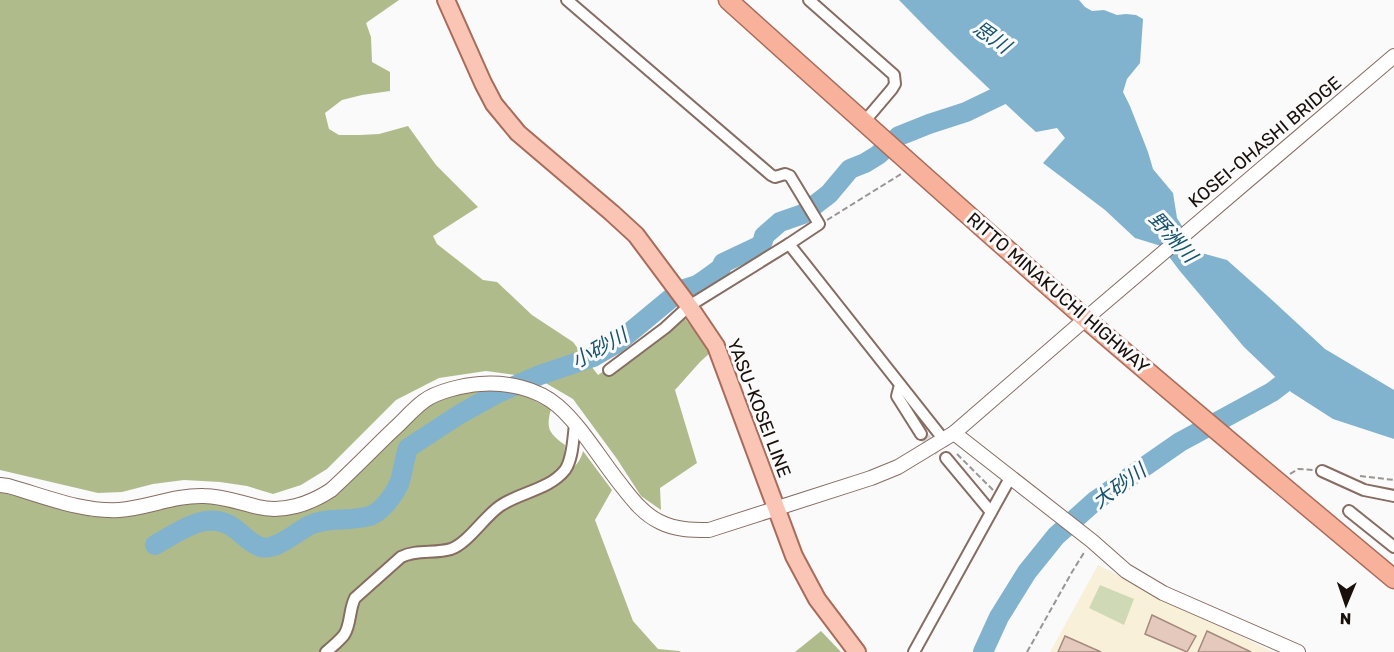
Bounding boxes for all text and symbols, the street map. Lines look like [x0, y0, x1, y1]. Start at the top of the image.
water label: 思川 [969, 16, 1017, 59]
street label: KOSEI-OHASHI BRIDGE [1184, 72, 1346, 212]
water label: 野洲川 [1144, 207, 1203, 269]
street label: RITTO MINAKUCHI HIGHWAY [962, 208, 1154, 378]
water label: 小砂川 [567, 322, 633, 373]
street label: YASU-KOSEI LINE [722, 336, 796, 480]
water label: 大砂川 [1088, 457, 1152, 513]
north arrow [1316, 574, 1376, 634]
text: N [1339, 609, 1352, 628]

